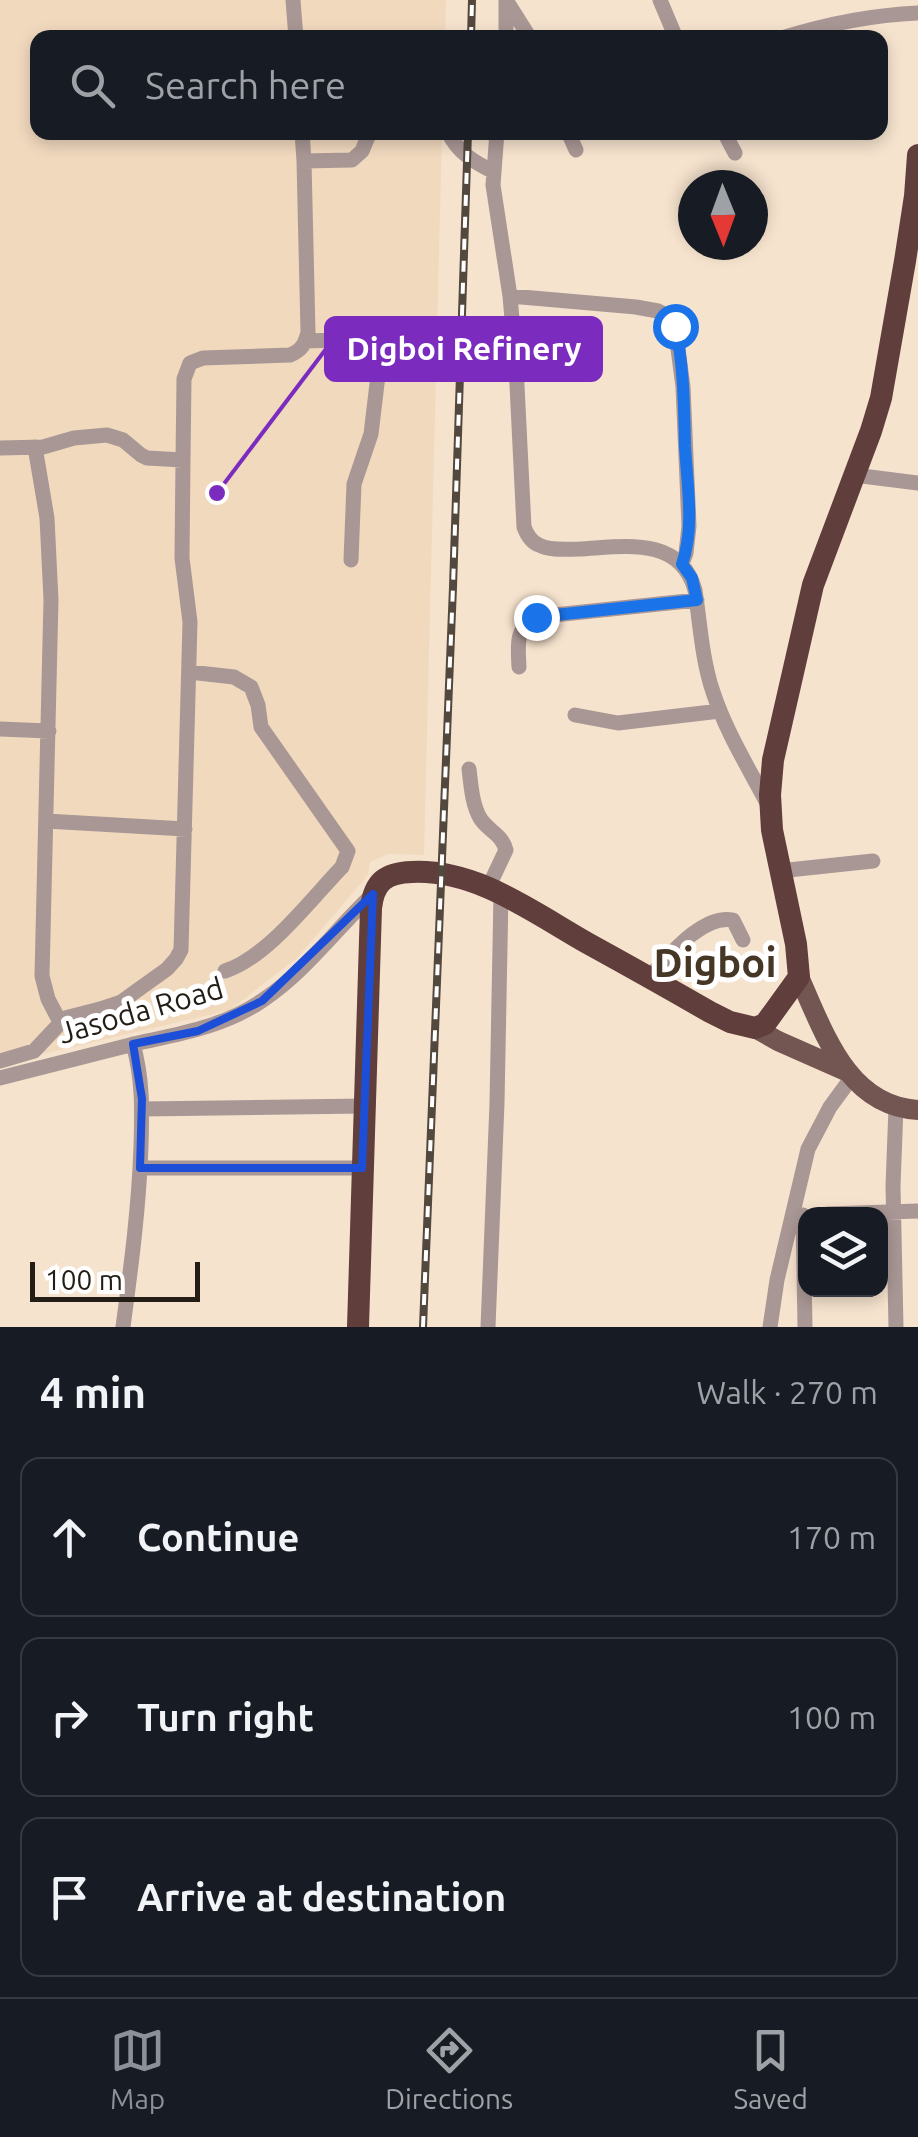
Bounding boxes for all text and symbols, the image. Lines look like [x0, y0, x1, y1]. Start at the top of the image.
search box [30, 30, 888, 140]
icon: search [65, 58, 120, 113]
text: Search here [145, 64, 346, 106]
north arrow [678, 170, 768, 260]
route start [653, 304, 699, 350]
callout: Digboi Refinery [326, 318, 601, 380]
text: Digboi Refinery [347, 330, 582, 366]
route end [514, 595, 560, 641]
district label: Digboi [654, 940, 777, 985]
street label: Jasoda Road [54, 970, 227, 1050]
map controls [798, 1207, 888, 1297]
button: layers [798, 1207, 888, 1297]
scale bar [30, 1257, 200, 1302]
text: 100 m [45, 1264, 123, 1295]
text: 4 min [40, 1369, 146, 1416]
text: Walk · 270 m [696, 1374, 878, 1410]
icon: ahead [42, 1510, 97, 1565]
text: Continue [137, 1516, 299, 1558]
text: 170 m [787, 1519, 876, 1555]
icon: right [42, 1690, 97, 1745]
text: Turn right [137, 1696, 314, 1738]
text: 100 m [787, 1699, 876, 1735]
icon: arrive [42, 1870, 97, 1925]
text: Arrive at destination [137, 1876, 506, 1918]
tab: Map [110, 2023, 165, 2114]
tab: Directions [385, 2023, 513, 2114]
tab: Saved [733, 2023, 808, 2114]

